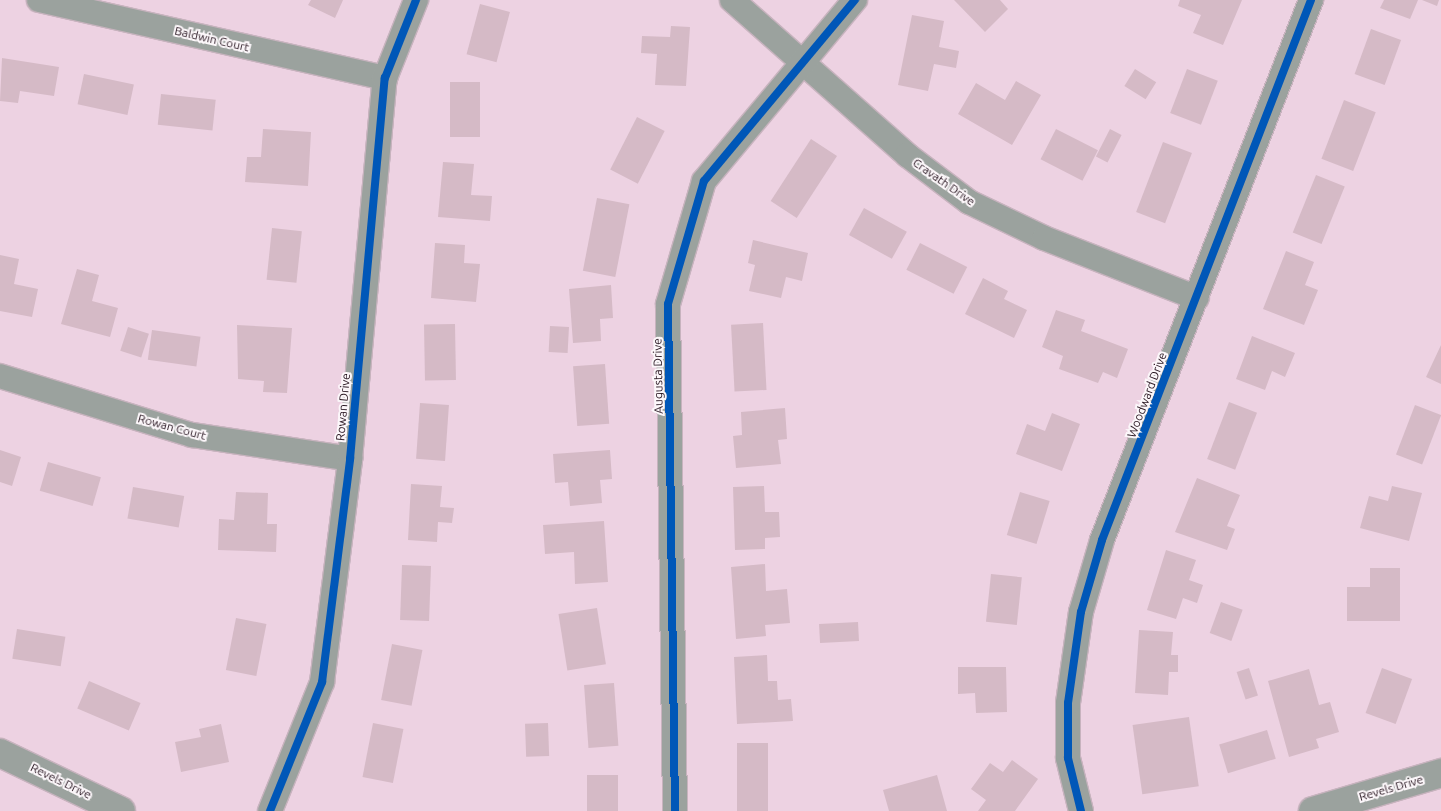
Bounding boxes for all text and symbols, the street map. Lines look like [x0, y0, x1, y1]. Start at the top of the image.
street label: Baldwin Court [173, 23, 251, 55]
street label: Cravath Drive [910, 155, 978, 209]
street label: Augusta Drive [650, 338, 666, 414]
street label: Woodward Drive [1124, 350, 1170, 440]
street label: Rowan Drive [333, 373, 353, 441]
street label: Rowan Court [136, 411, 208, 443]
street label: Revels Drive [28, 760, 94, 802]
street label: Revels Drive [1357, 772, 1425, 804]

